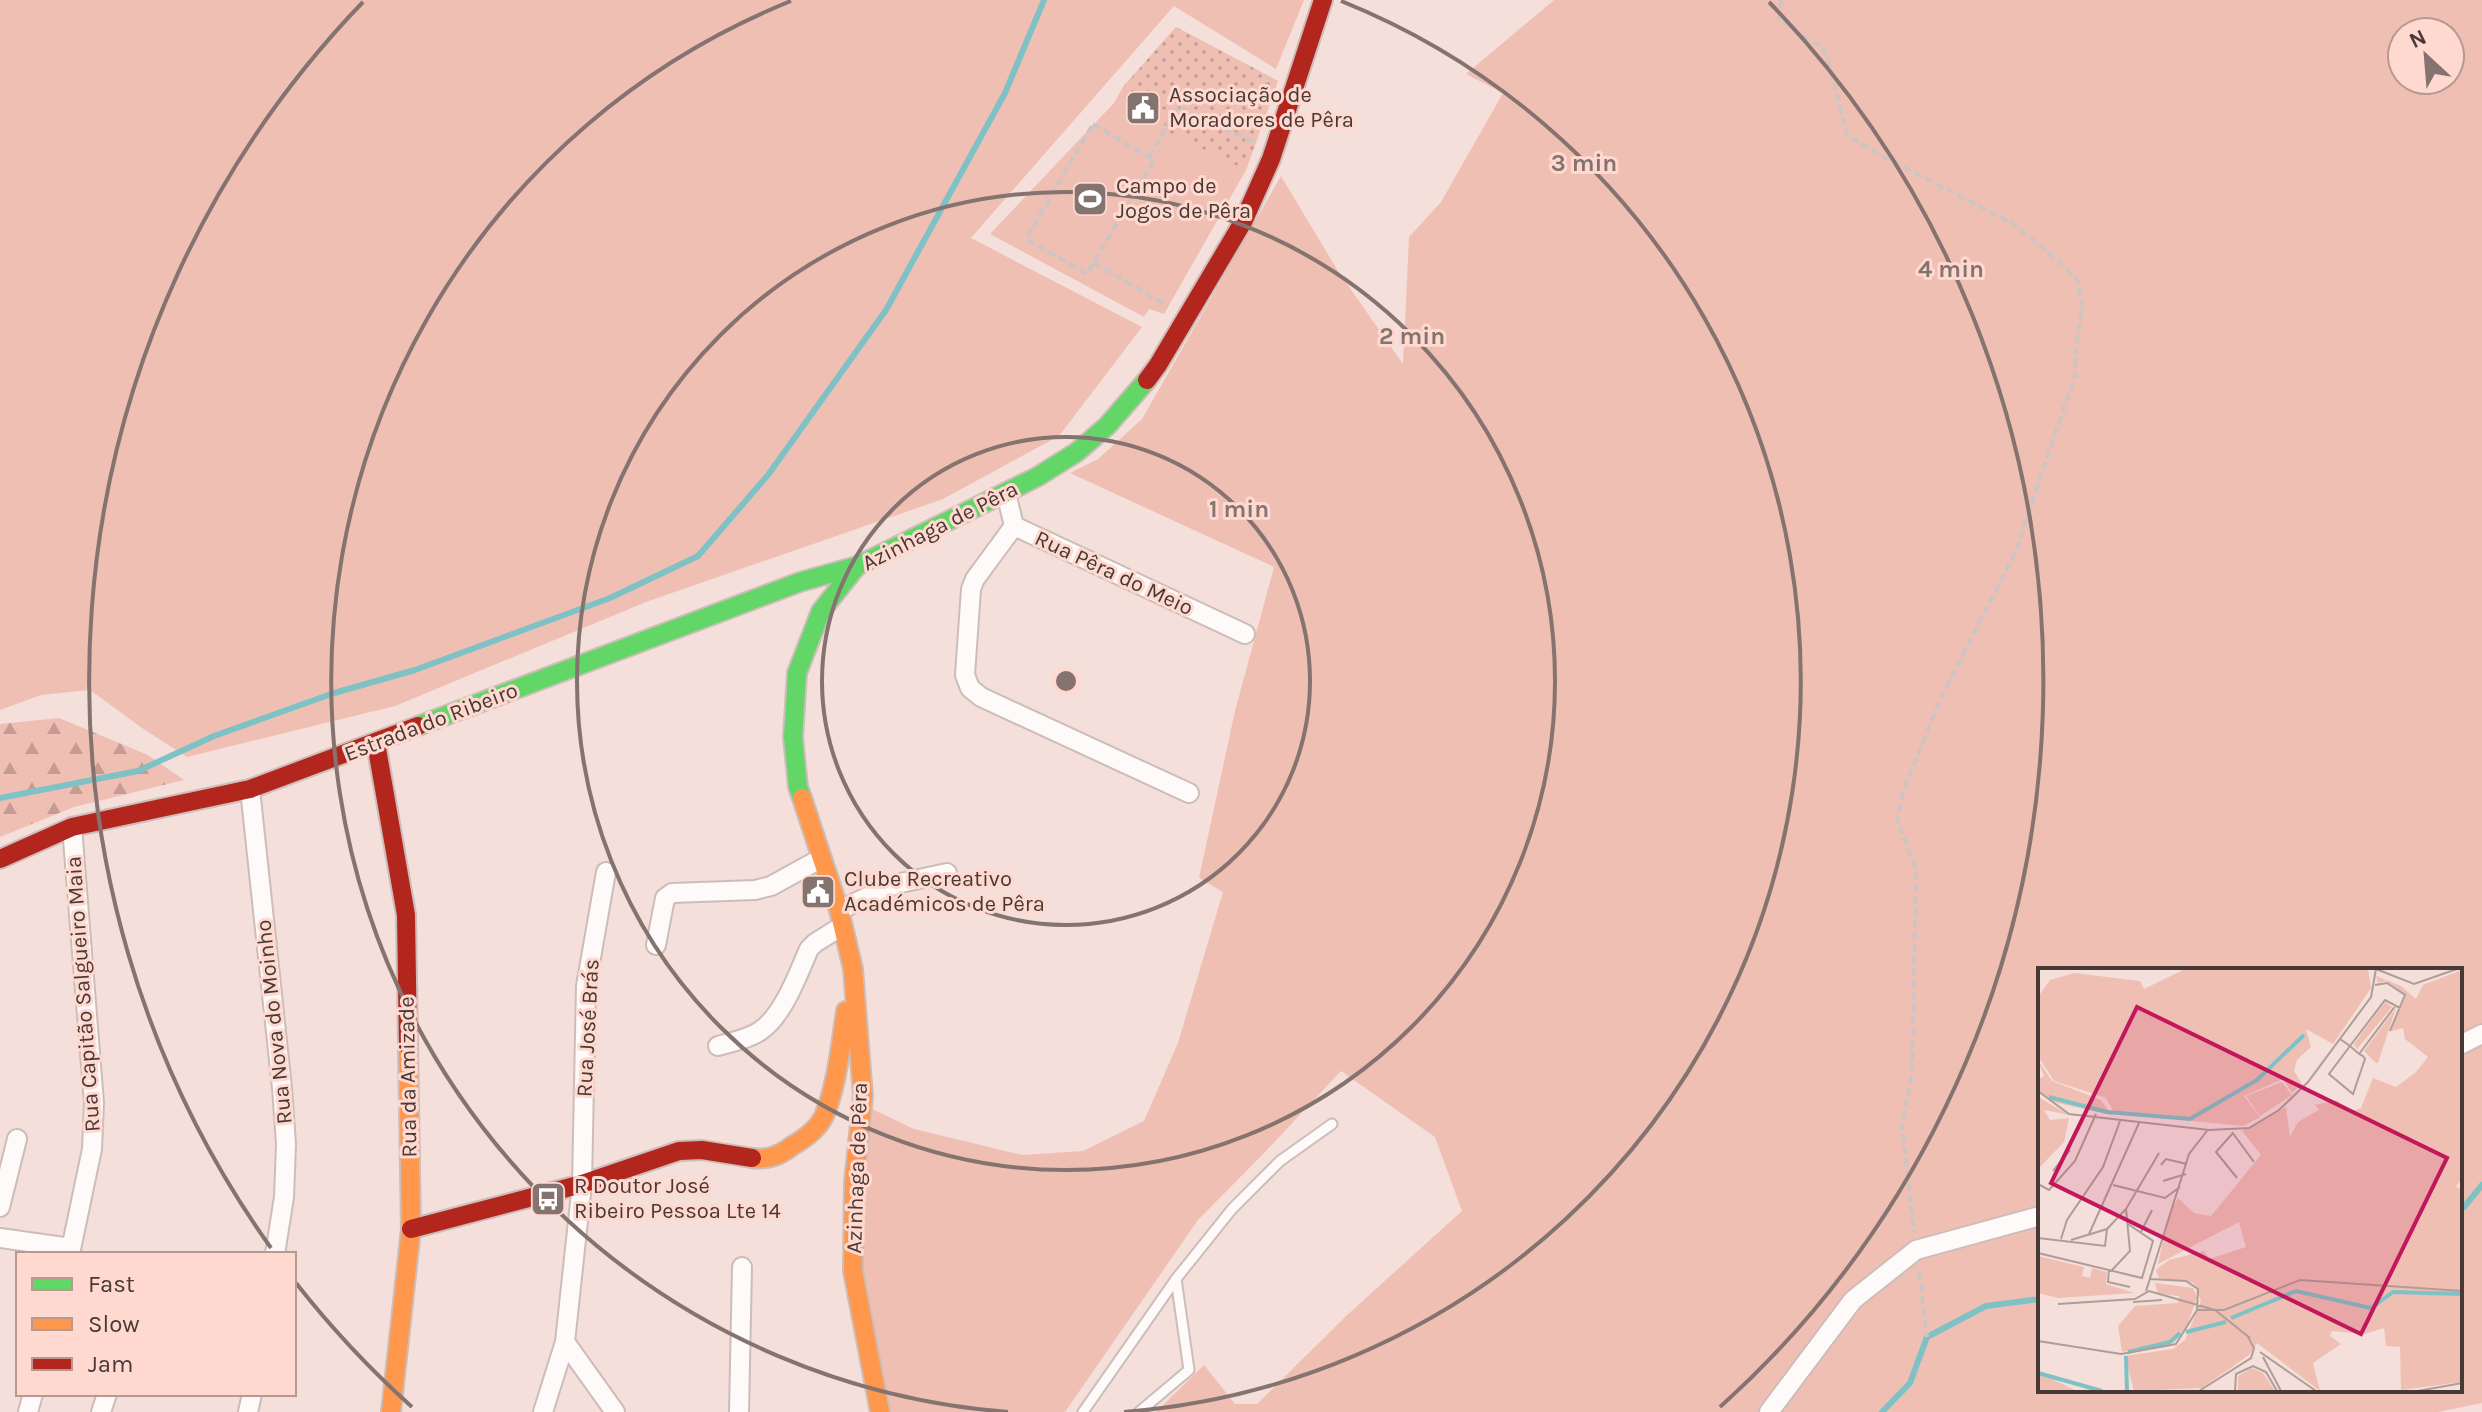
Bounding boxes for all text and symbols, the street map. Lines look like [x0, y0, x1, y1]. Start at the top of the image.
north arrow [2386, 16, 2466, 96]
text: N [2405, 24, 2430, 54]
place label: Associação de Moradores de Pêra [1169, 82, 1354, 133]
public building icon: Associação de Moradores de Pêra [1124, 89, 1162, 127]
text: 3 min [1551, 149, 1617, 177]
place label: Campo de Jogos de Pêra [1116, 173, 1251, 224]
sports icon: Campo de Jogos de Pêra [1071, 180, 1109, 218]
text: 4 min [1918, 255, 1984, 283]
text: 2 min [1379, 322, 1445, 350]
street label: Azinhaga de Pêra [858, 476, 1022, 576]
text: 1 min [1209, 495, 1269, 523]
street label: Rua Pêra do Meio [1031, 525, 1197, 621]
centre of rings [1052, 667, 1080, 695]
street label: Estrada do Ribeiro [341, 677, 521, 767]
street label: Rua Capitão Salgueiro Maia [60, 855, 106, 1133]
place label: Clube Recreativo Académicos de Pêra [844, 866, 1045, 917]
public building icon: Clube Recreativo Académicos de Pêra [799, 873, 837, 911]
street label: Rua Nova do Moinho [250, 918, 298, 1126]
street label: Rua José Brás [571, 958, 605, 1098]
inset map [2038, 968, 2462, 1392]
street label: Rua da Amizade [394, 996, 422, 1158]
street label: Azinhaga de Pêra [841, 1082, 873, 1254]
place label: R Doutor José Ribeiro Pessoa Lte 14 [574, 1173, 781, 1224]
bus stop icon: R Doutor José Ribeiro Pessoa Lte 14 [529, 1180, 567, 1218]
legend [16, 1252, 296, 1396]
text: Fast [88, 1270, 135, 1298]
text: Slow [88, 1310, 140, 1338]
text: Jam [88, 1350, 133, 1378]

